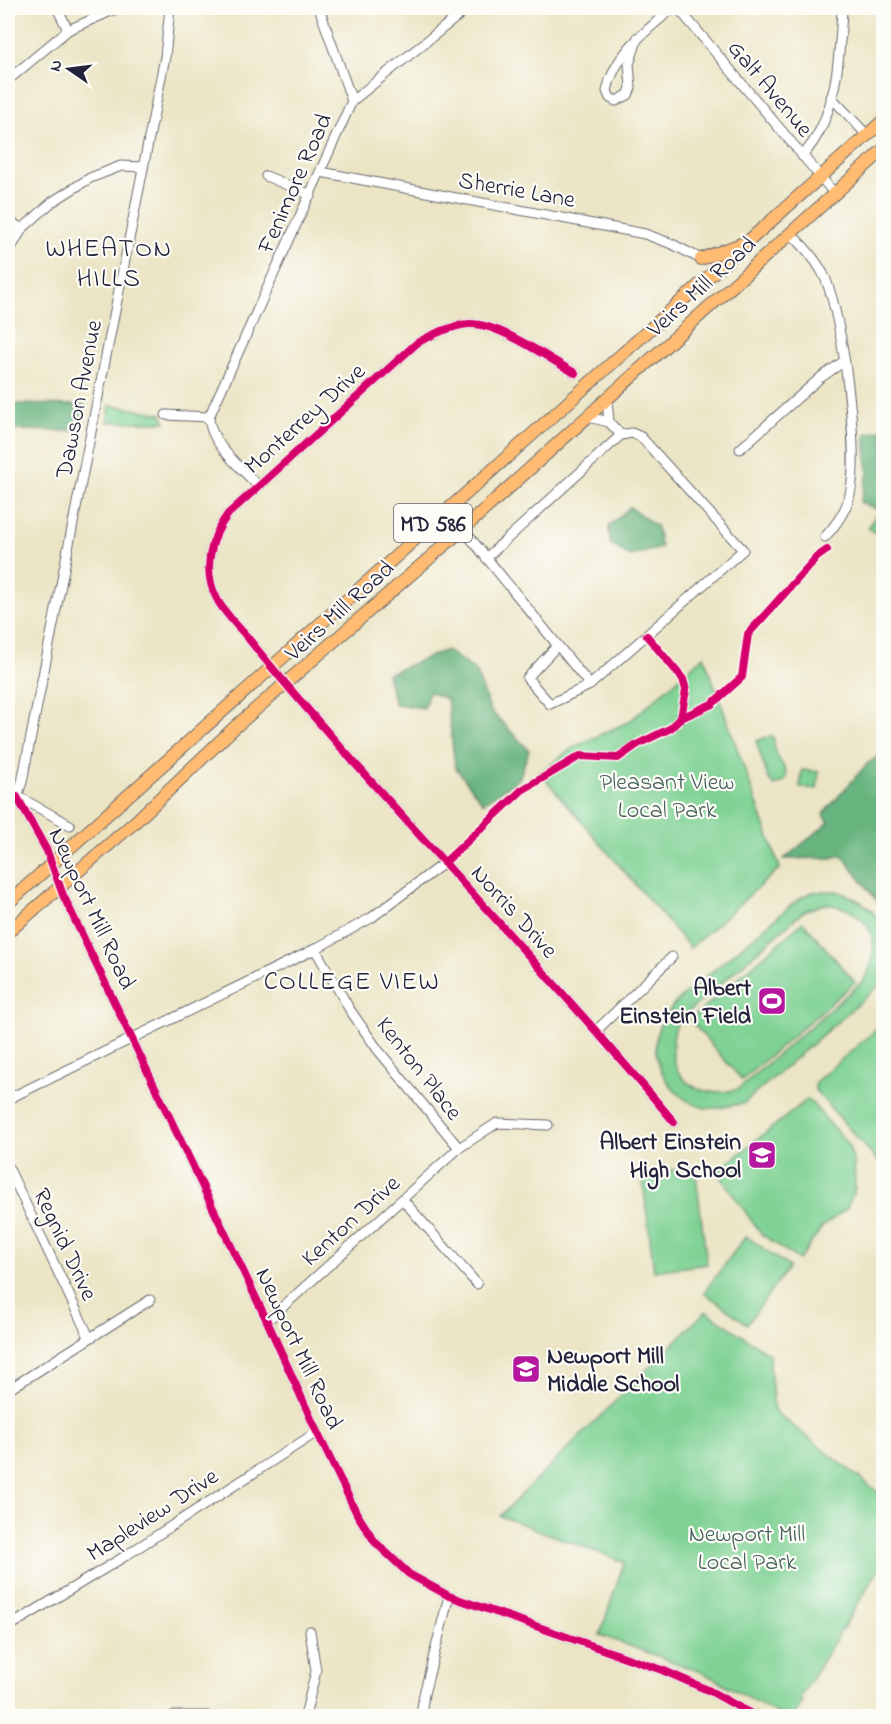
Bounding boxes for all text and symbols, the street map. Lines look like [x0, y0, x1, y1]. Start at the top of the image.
street label: Galt Avenue [718, 33, 821, 146]
north arrow [39, 39, 99, 99]
text: N [43, 58, 69, 74]
street label: Fenimore Road [249, 108, 343, 261]
street label: Sherrie Lane [455, 164, 578, 219]
street label: Veirs Mill Road [639, 229, 766, 347]
district label: WHEATON HILLS [45, 231, 173, 299]
street label: Dawson Avenue [48, 317, 113, 483]
street label: Monterrey Drive [237, 356, 375, 485]
road number: MD 586 [394, 504, 472, 542]
street label: Veirs Mill Road [277, 553, 404, 671]
park label: Pleasant View Local Park [600, 766, 734, 829]
street label: Newport Mill Road [38, 822, 144, 996]
street label: Norris Drive [461, 858, 565, 968]
district label: COLLEGE VIEW [264, 964, 440, 1002]
place label: Albert Einstein Field [619, 972, 752, 1035]
sports icon: Albert Einstein Field [756, 985, 788, 1017]
street label: Kenton Place [366, 1010, 470, 1129]
place label: Albert Einstein High School [599, 1126, 741, 1190]
school or university icon: Albert Einstein High School [746, 1139, 778, 1171]
street label: Kenton Drive [294, 1168, 409, 1276]
street label: Regnid Drive [22, 1183, 105, 1307]
street label: Newport Mill Road [245, 1262, 351, 1436]
place label: Newport Mill Middle School [547, 1340, 679, 1403]
school or university icon: Newport Mill Middle School [510, 1353, 542, 1385]
street label: Mapleview Drive [81, 1460, 226, 1572]
park label: Newport Mill Local Park [689, 1518, 805, 1581]

